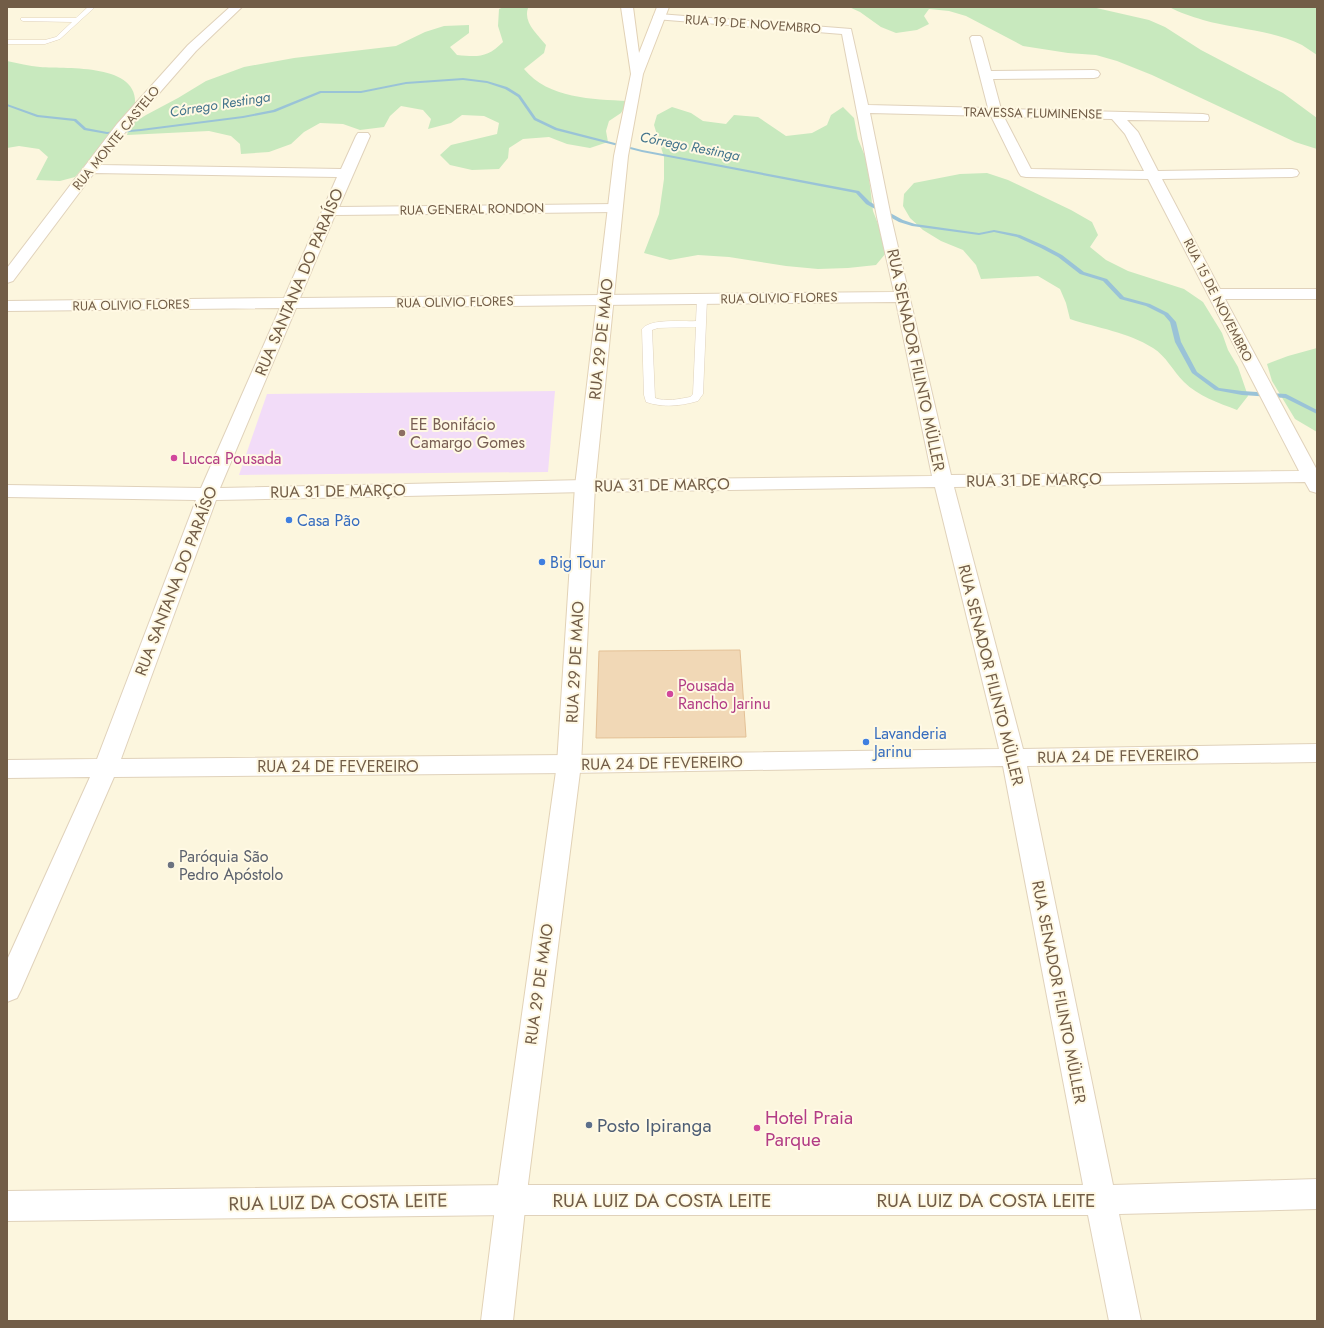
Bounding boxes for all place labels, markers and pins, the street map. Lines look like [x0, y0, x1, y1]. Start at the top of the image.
place label: EE Bonifácio Camargo Gomes [410, 413, 525, 454]
marker: EE Bonifácio Camargo Gomes [397, 428, 407, 438]
place label: Lucca Pousada [182, 447, 281, 470]
marker: Lucca Pousada [169, 453, 179, 463]
place label: Casa Pão [297, 509, 360, 532]
marker: Casa Pão [284, 515, 294, 525]
place label: Big Tour [550, 551, 606, 574]
marker: Big Tour [537, 557, 547, 567]
place label: Pousada Rancho Jarinu [678, 674, 771, 715]
marker: Pousada Rancho Jarinu [665, 689, 675, 699]
place label: Lavanderia Jarinu [872, 722, 947, 763]
marker: Lavanderia Jarinu [861, 737, 871, 747]
place label: Paróquia São Pedro Apóstolo [179, 845, 284, 886]
marker: Paróquia São Pedro Apóstolo [166, 860, 176, 870]
place label: Hotel Praia Parque [765, 1104, 853, 1153]
place label: Posto Ipiranga [597, 1112, 712, 1139]
marker: Posto Ipiranga [584, 1120, 594, 1130]
marker: Hotel Praia Parque [752, 1123, 762, 1133]

